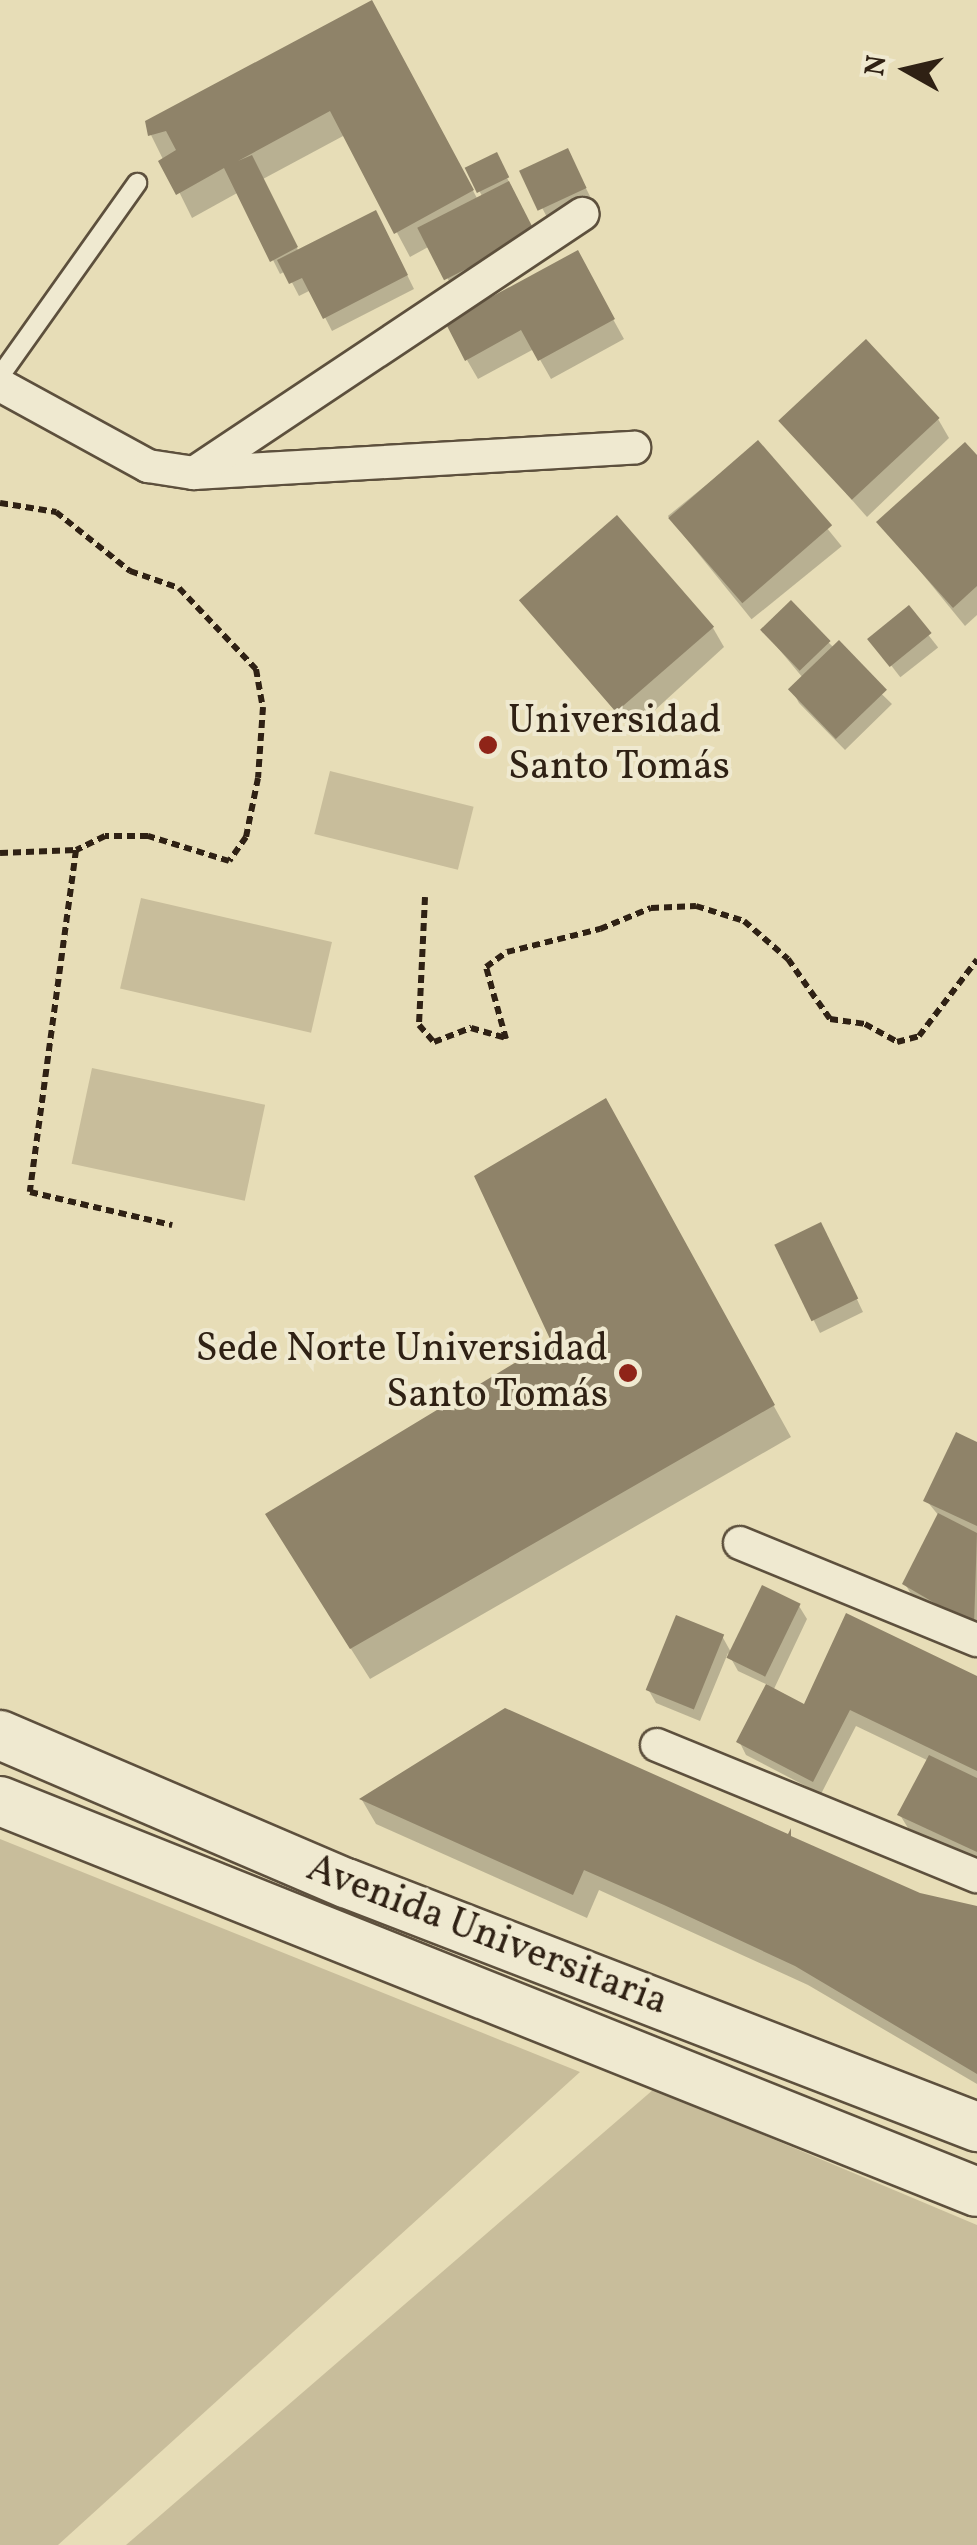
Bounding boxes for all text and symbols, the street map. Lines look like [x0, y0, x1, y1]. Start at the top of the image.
north arrow [857, 20, 957, 120]
text: N [856, 53, 898, 79]
place label: Universidad Santo Tomás [508, 698, 731, 792]
marker: Universidad Santo Tomás [477, 734, 499, 756]
place label: Sede Norte Universidad Santo Tomás [196, 1326, 608, 1420]
marker: Sede Norte Universidad Santo Tomás [617, 1362, 639, 1384]
street label: Avenida Universitaria [300, 1845, 674, 2027]

